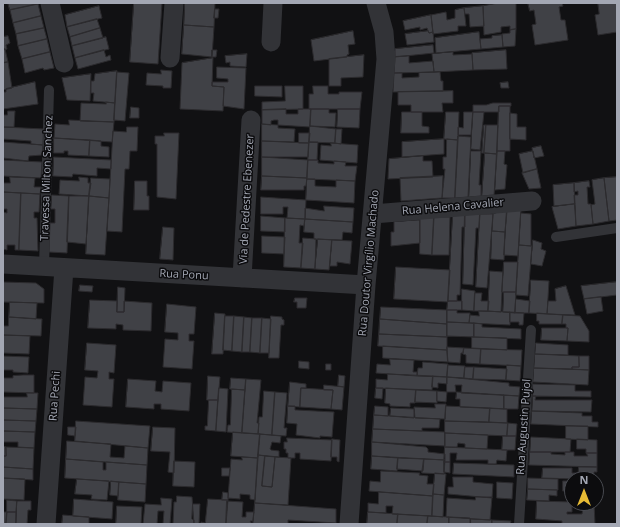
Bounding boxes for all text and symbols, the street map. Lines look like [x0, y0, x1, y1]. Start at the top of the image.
street label: Travessa Milton Sanchez [38, 115, 56, 241]
street label: Via de Pedestre Ebenezer [237, 134, 257, 264]
street label: Rua Doutor Virgílio Machado [356, 189, 382, 337]
street label: Rua Helena Cavalier [401, 196, 505, 218]
street label: Rua Ponu [159, 267, 209, 283]
street label: Rua Pechi [47, 371, 63, 421]
street label: Rua Augustin Pujol [514, 379, 534, 475]
north arrow [564, 471, 604, 511]
text: N [580, 472, 588, 487]

